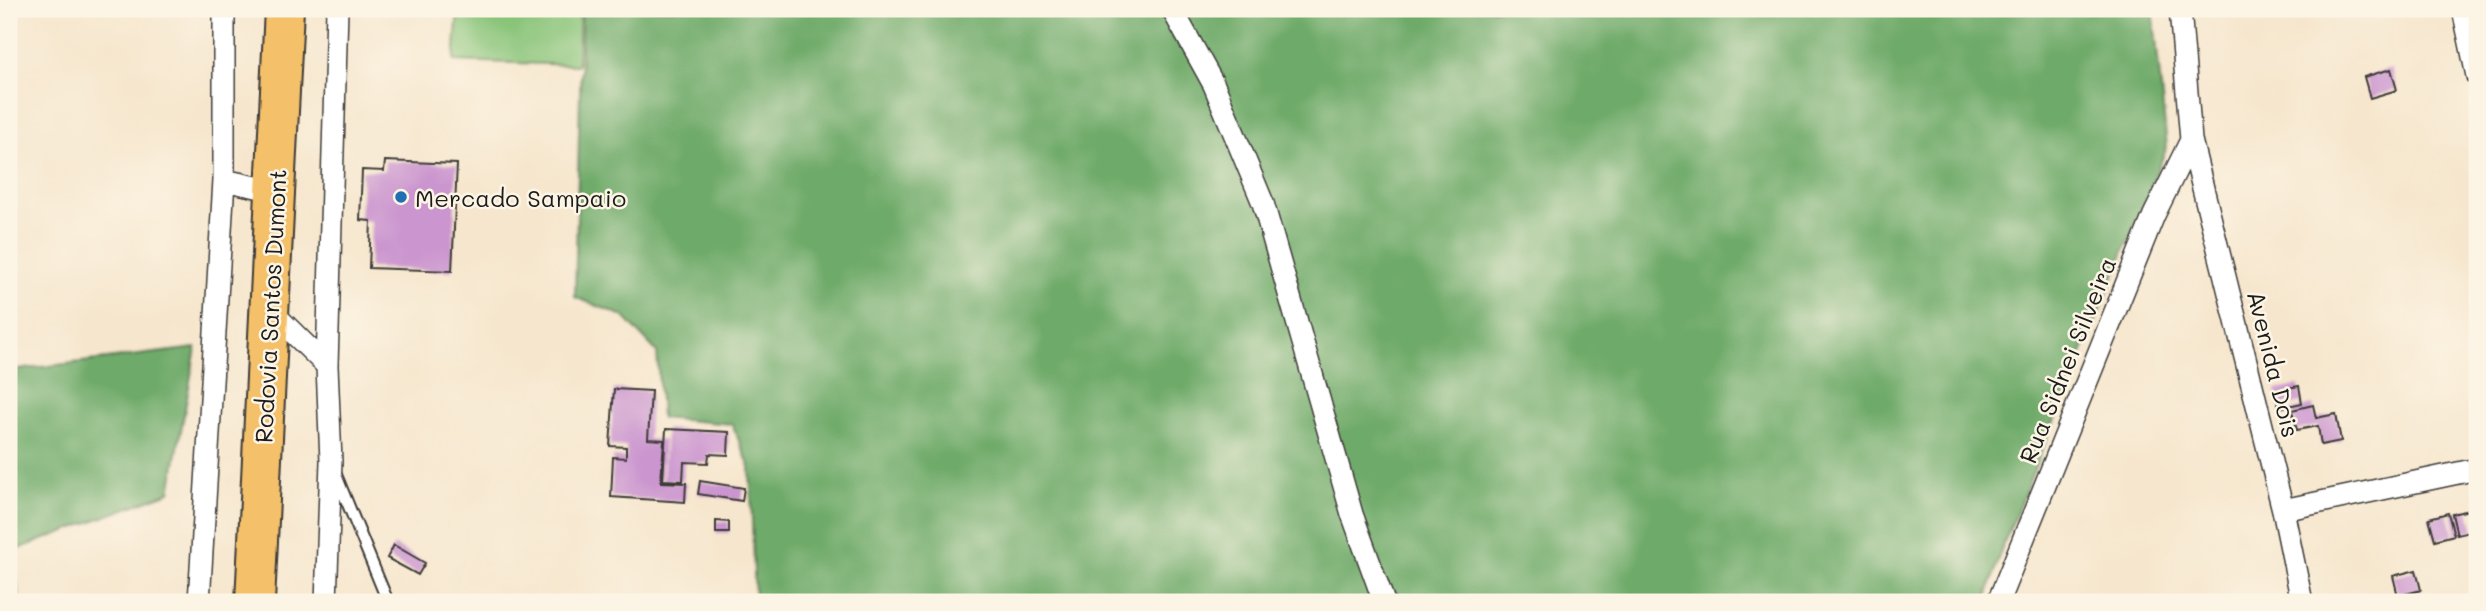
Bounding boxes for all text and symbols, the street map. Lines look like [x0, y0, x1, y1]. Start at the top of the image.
street label: Rodovia Santos Dumont [247, 168, 293, 444]
place label: Mercado Sampaio [415, 182, 626, 213]
marker: Mercado Sampaio [393, 189, 409, 205]
street label: Rua Sidnei Silveira [2012, 253, 2122, 467]
street label: Avenida Dois [2241, 287, 2307, 441]

